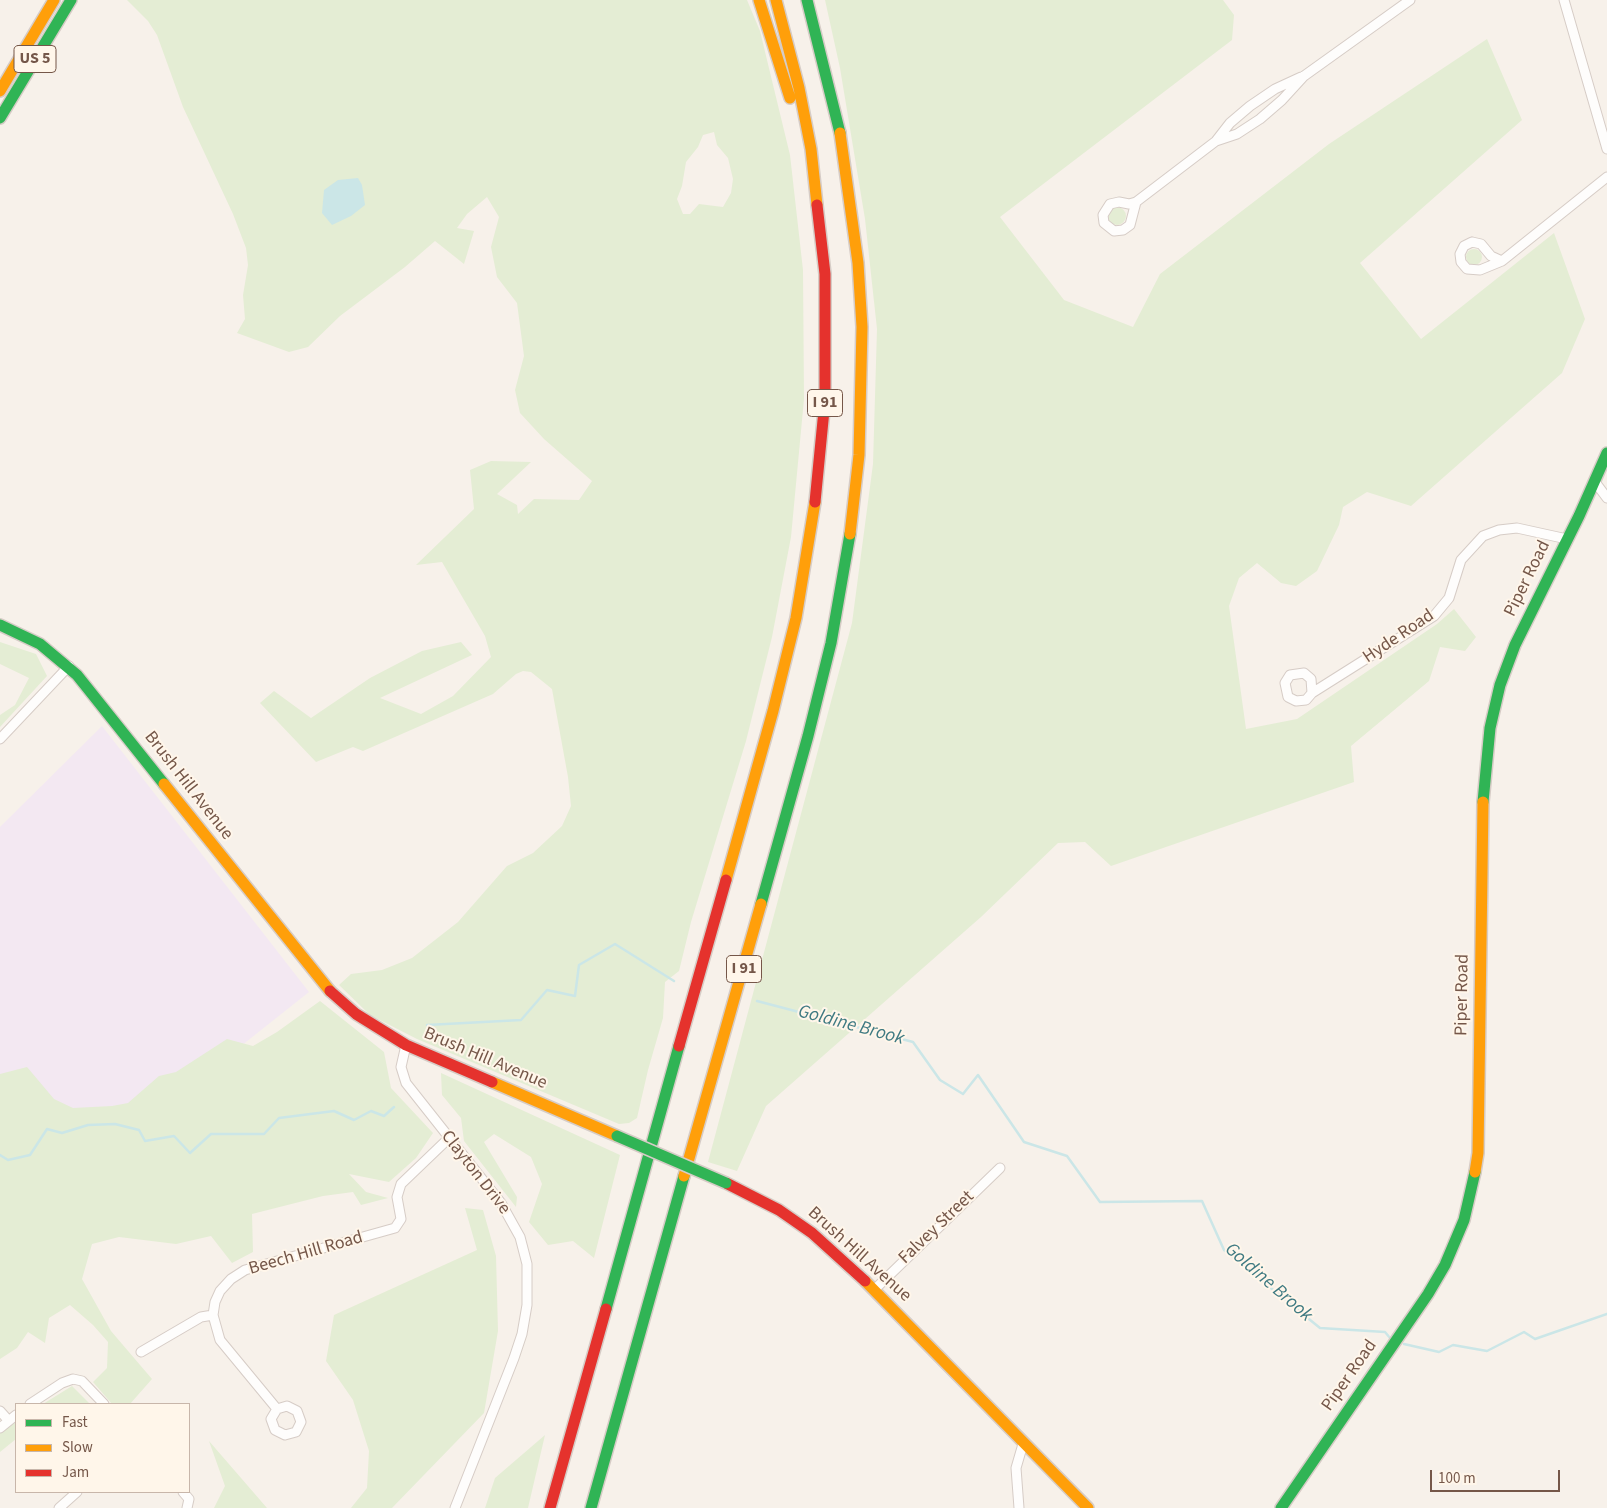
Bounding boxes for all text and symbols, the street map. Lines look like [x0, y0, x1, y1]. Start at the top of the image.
road number: US 5 [14, 46, 56, 72]
road number: I 91 [808, 389, 842, 416]
street label: Piper Road [1500, 537, 1556, 621]
street label: Hyde Road [1359, 605, 1439, 669]
street label: Brush Hill Avenue [139, 727, 237, 845]
street label: Piper Road [1451, 954, 1475, 1036]
road number: I 91 [726, 956, 762, 982]
water label: Goldine Brook [795, 1001, 907, 1051]
street label: Brush Hill Avenue [420, 1023, 550, 1095]
street label: Clayton Drive [436, 1127, 514, 1219]
street label: Falvey Street [895, 1187, 979, 1269]
street label: Brush Hill Avenue [803, 1203, 915, 1307]
street label: Beech Hill Road [246, 1227, 366, 1281]
water label: Goldine Brook [1219, 1239, 1317, 1327]
street label: Piper Road [1318, 1336, 1382, 1416]
legend [15, 1403, 190, 1493]
text: Fast [62, 1412, 88, 1433]
text: Slow [62, 1437, 93, 1458]
scale bar [1432, 1460, 1562, 1492]
text: Jam [62, 1462, 89, 1483]
text: 100 m [1438, 1468, 1476, 1489]

